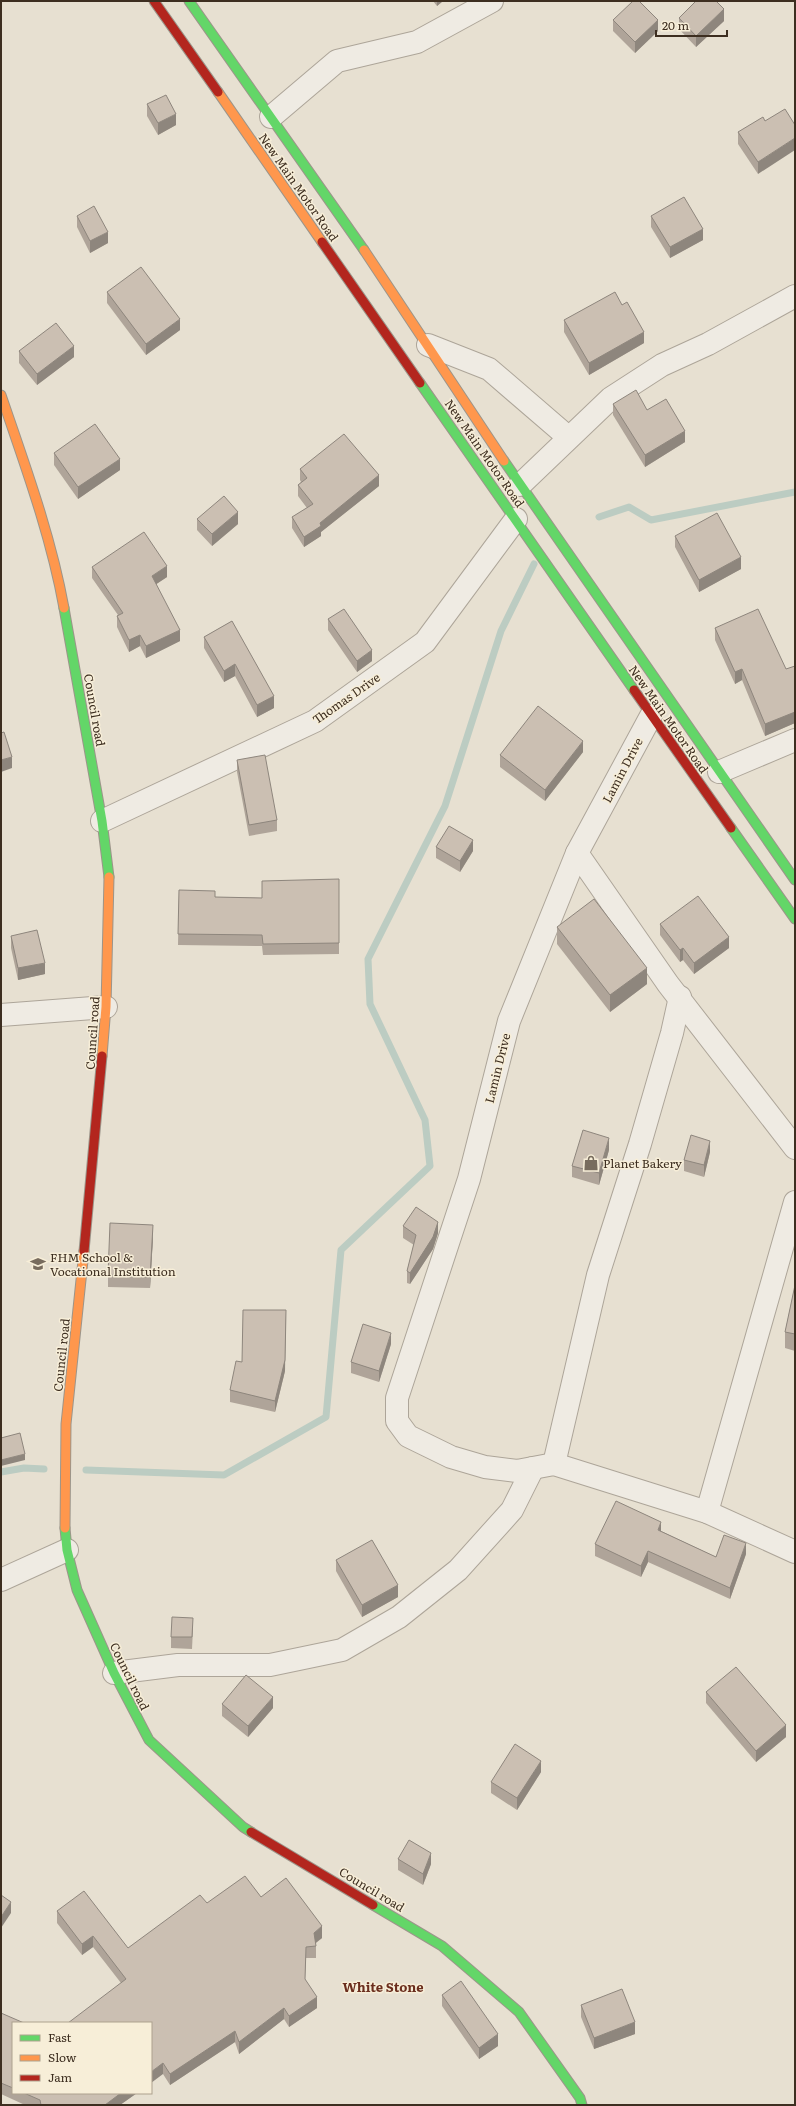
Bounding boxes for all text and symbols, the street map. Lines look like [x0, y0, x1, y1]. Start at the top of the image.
scale bar [656, 12, 727, 38]
text: 20 m [662, 16, 689, 34]
street label: New Main Motor Road [255, 129, 344, 245]
street label: New Main Motor Road [441, 395, 530, 511]
street label: New Main Motor Road [625, 661, 714, 777]
street label: Thomas Drive [308, 668, 384, 728]
street label: Council road [80, 672, 110, 748]
street label: Lamin Drive [597, 734, 647, 806]
street label: Council road [80, 995, 104, 1070]
street label: Lamin Drive [480, 1031, 514, 1105]
shop icon: Planet Bakery [582, 1154, 600, 1172]
place label: Planet Bakery [603, 1154, 682, 1172]
place label: FHM School & Vocational Institution [50, 1248, 176, 1280]
school or university icon: FHM School & Vocational Institution [29, 1255, 47, 1273]
street label: Council road [48, 1317, 74, 1393]
street label: Council road [106, 1639, 155, 1714]
street label: Council road [336, 1862, 409, 1916]
district label: White Stone [342, 1977, 424, 1996]
legend [12, 2022, 152, 2094]
text: Fast [48, 2028, 72, 2046]
text: Slow [48, 2048, 77, 2066]
text: Jam [48, 2068, 73, 2086]

